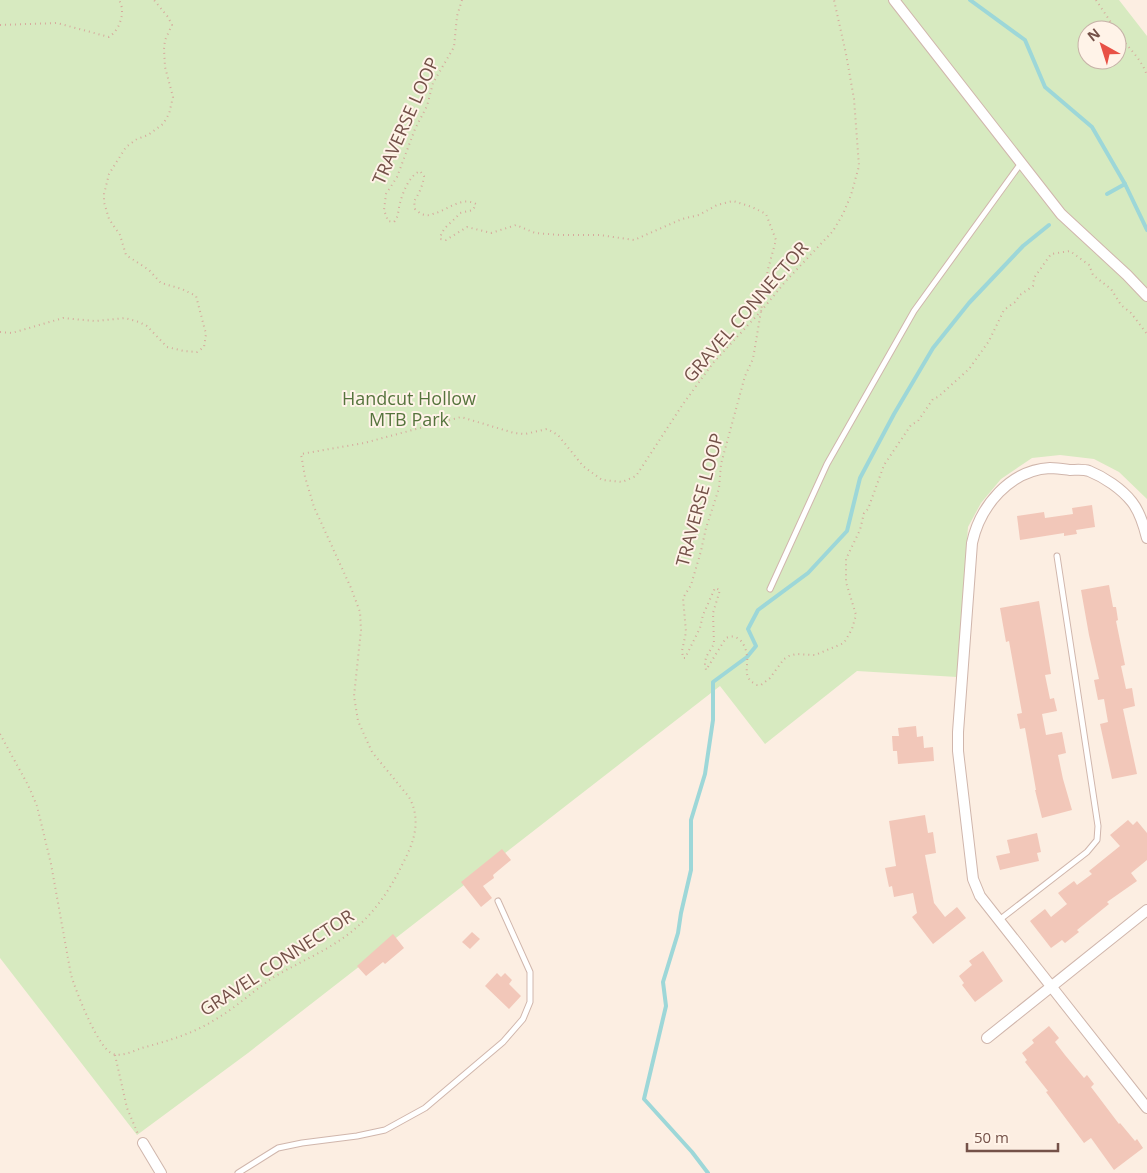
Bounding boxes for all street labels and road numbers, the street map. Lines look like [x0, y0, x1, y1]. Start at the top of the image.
street label: TRAVERSE LOOP [366, 53, 444, 188]
street label: GRAVEL CONNECTOR [677, 236, 813, 387]
street label: TRAVERSE LOOP [670, 430, 728, 569]
street label: GRAVEL CONNECTOR [195, 903, 358, 1021]

